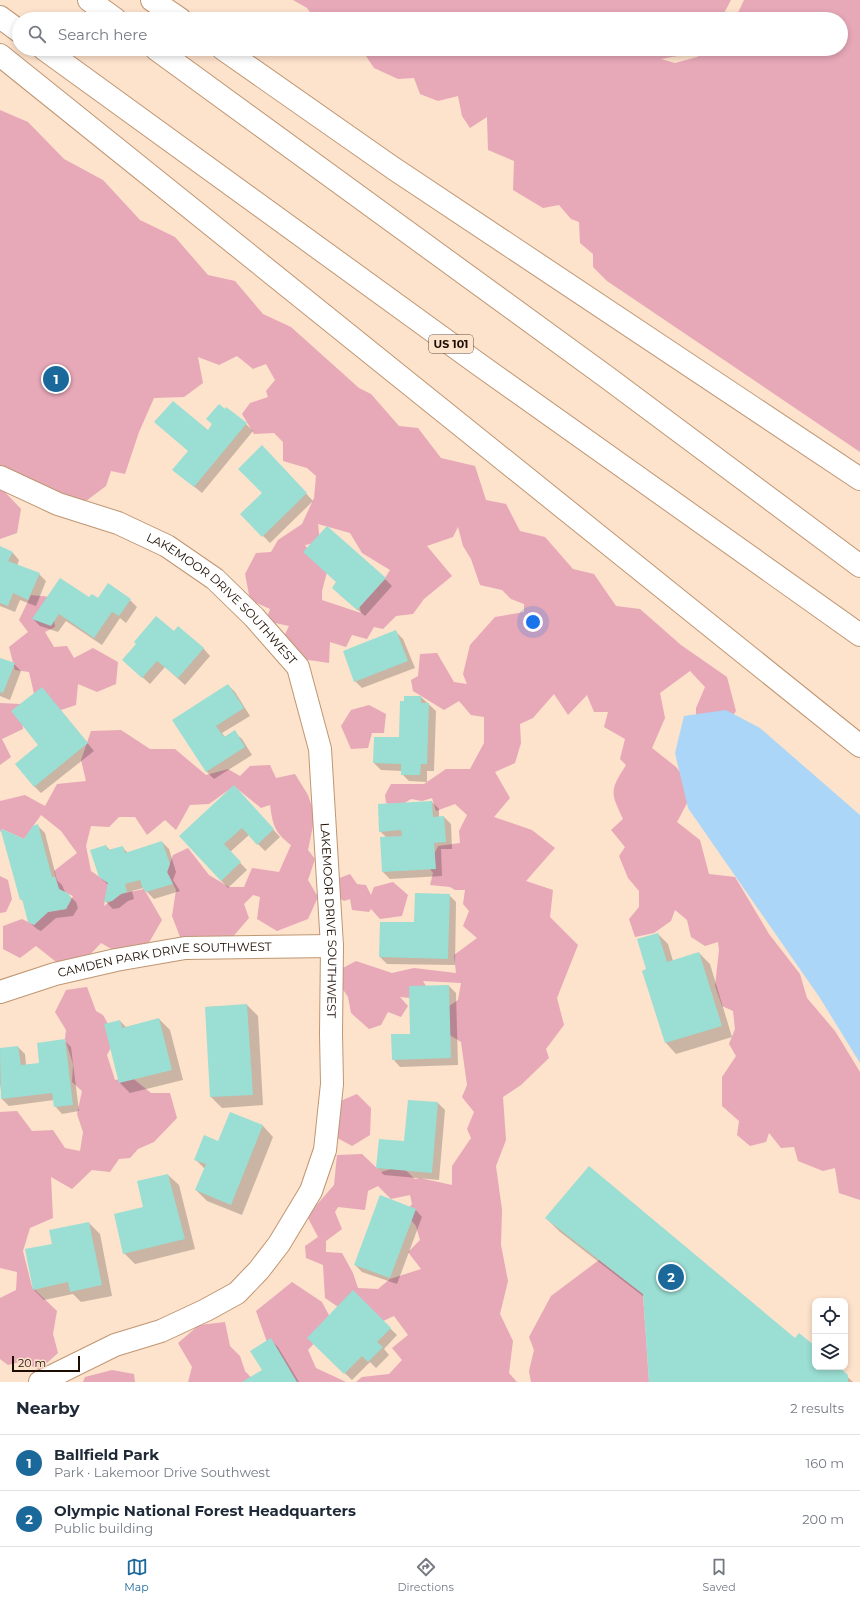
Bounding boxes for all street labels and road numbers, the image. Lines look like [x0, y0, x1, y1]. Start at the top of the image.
road number: US 101 [429, 335, 473, 353]
street label: LAKEMOOR DRIVE SOUTHWEST [144, 529, 300, 668]
street label: LAKEMOOR DRIVE SOUTHWEST [318, 822, 340, 1018]
street label: CAMDEN PARK DRIVE SOUTHWEST [56, 939, 272, 980]

